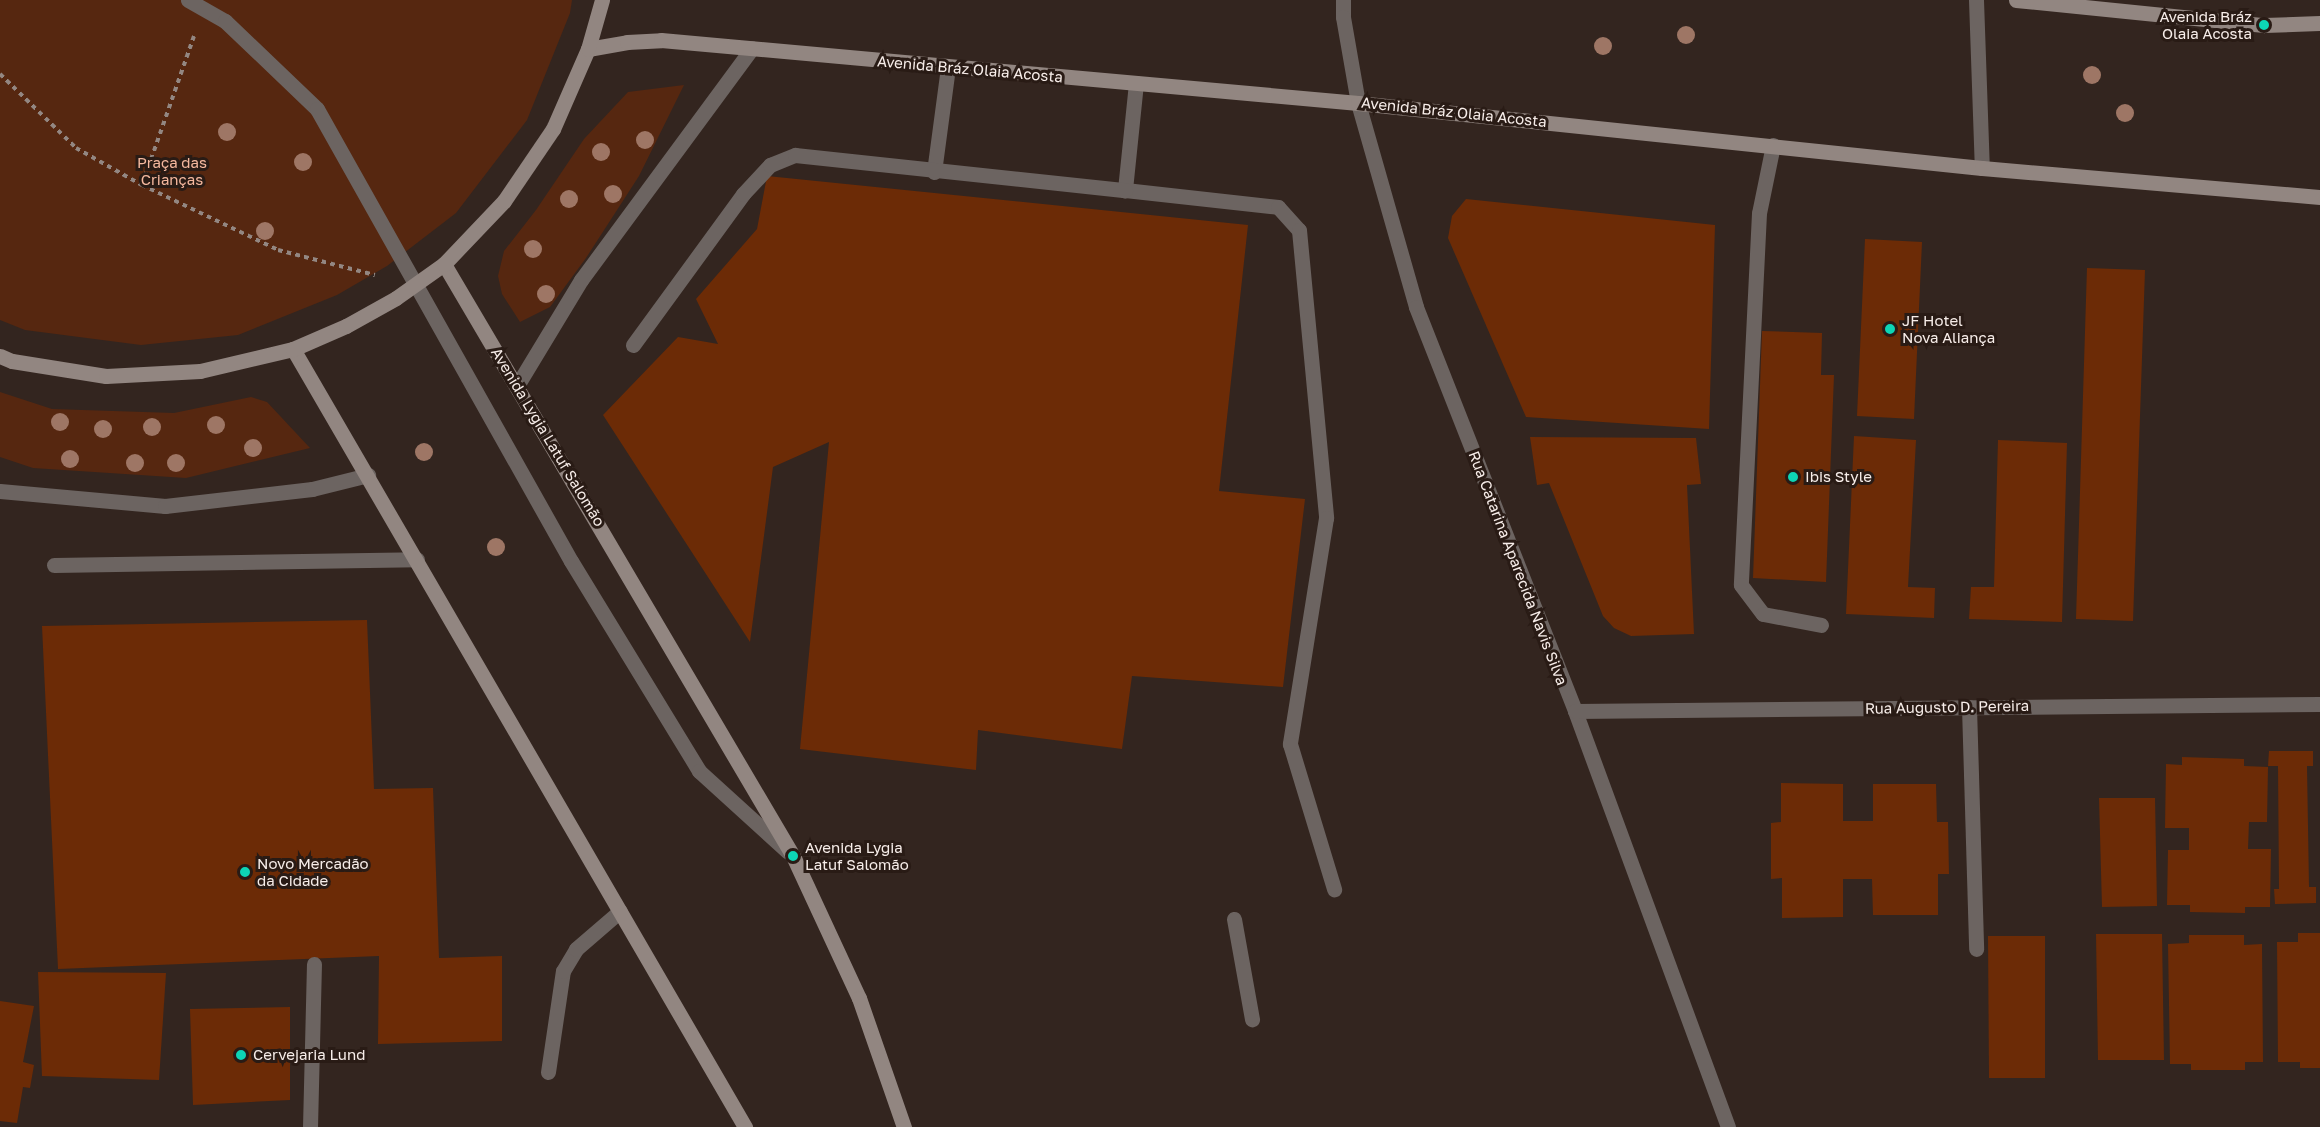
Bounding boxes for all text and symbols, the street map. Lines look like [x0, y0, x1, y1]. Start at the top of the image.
place label: Avenida Bráz Olaia Acosta [2159, 7, 2252, 42]
marker: Avenida Bráz Olaia Acosta [2257, 18, 2271, 32]
street label: Avenida Bráz Olaia Acosta [876, 52, 1064, 86]
street label: Avenida Bráz Olaia Acosta [1360, 93, 1548, 131]
park label: Praça das Crianças [137, 153, 207, 188]
place label: JF Hotel Nova Aliança [1902, 311, 1995, 346]
marker: JF Hotel Nova Aliança [1883, 322, 1897, 336]
street label: Avenida Lygia Latuf Salomão [487, 344, 609, 530]
street label: Rua Catarina Aparecida Navis Silva [1465, 448, 1571, 688]
place label: Ibis Style [1805, 468, 1872, 486]
marker: Ibis Style [1786, 470, 1800, 484]
street label: Rua Augusto D. Pereira [1865, 697, 2029, 717]
place label: Avenida Lygia Latuf Salomão [805, 838, 909, 873]
marker: Avenida Lygia Latuf Salomão [786, 849, 800, 863]
place label: Novo Mercadão da Cidade [257, 854, 369, 889]
marker: Novo Mercadão da Cidade [238, 865, 252, 879]
place label: Cervejaria Lund [253, 1046, 365, 1064]
marker: Cervejaria Lund [234, 1048, 248, 1062]

